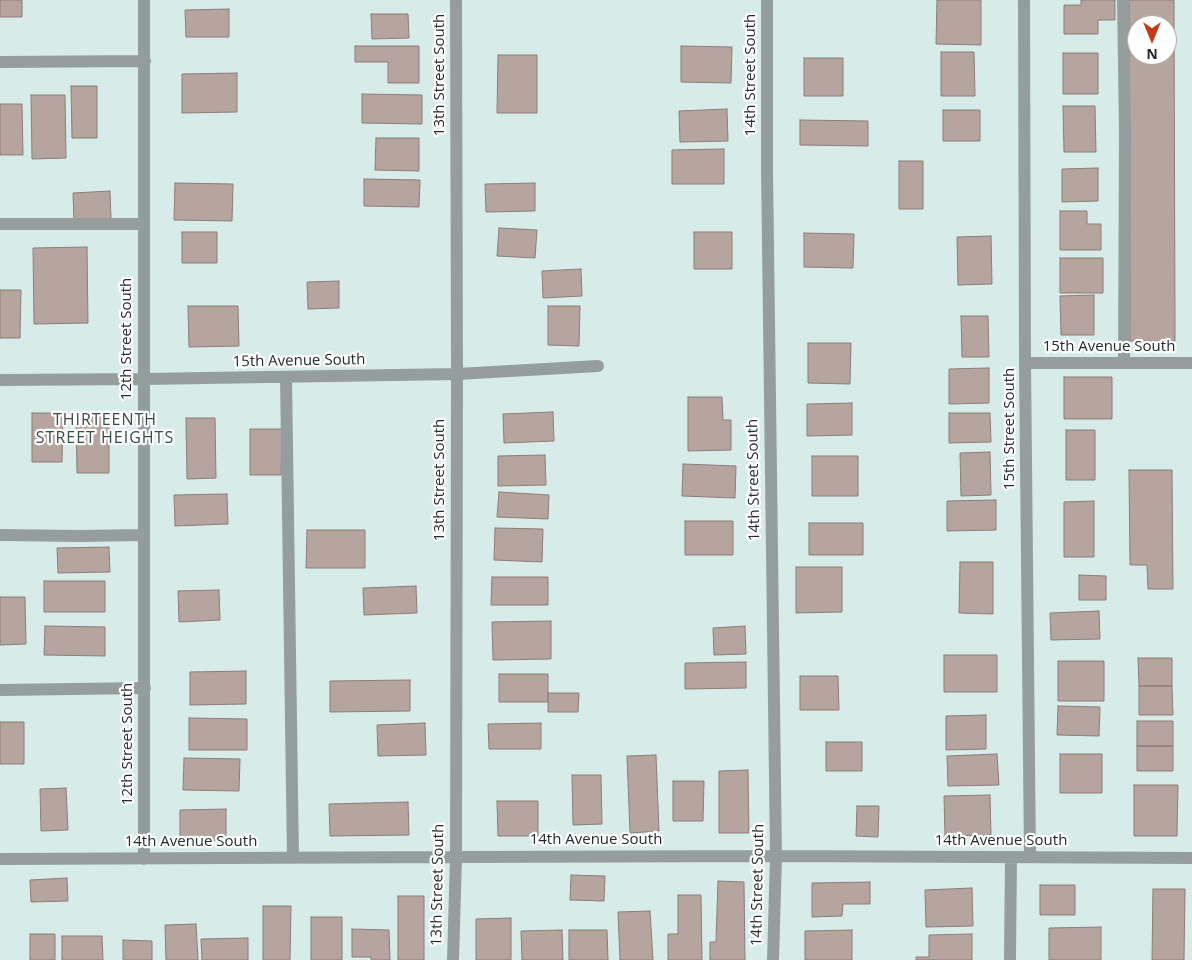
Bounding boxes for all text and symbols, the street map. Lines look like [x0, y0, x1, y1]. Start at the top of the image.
street label: 13th Street South [431, 14, 449, 136]
street label: 14th Street South [742, 14, 760, 136]
north arrow [1127, 15, 1177, 65]
text: N [1146, 45, 1158, 64]
street label: 12th Street South [118, 278, 136, 400]
street label: 15th Avenue South [1043, 338, 1175, 356]
street label: 15th Avenue South [232, 351, 366, 371]
street label: 15th Street South [1001, 368, 1019, 490]
district label: THIRTEENTH STREET HEIGHTS [34, 410, 176, 448]
street label: 13th Street South [431, 419, 449, 541]
street label: 14th Street South [744, 419, 764, 541]
street label: 12th Street South [119, 683, 137, 805]
street label: 13th Street South [428, 824, 448, 946]
street label: 14th Street South [748, 824, 768, 946]
street label: 14th Avenue South [530, 831, 662, 849]
street label: 14th Avenue South [935, 832, 1067, 850]
street label: 14th Avenue South [125, 833, 257, 851]

